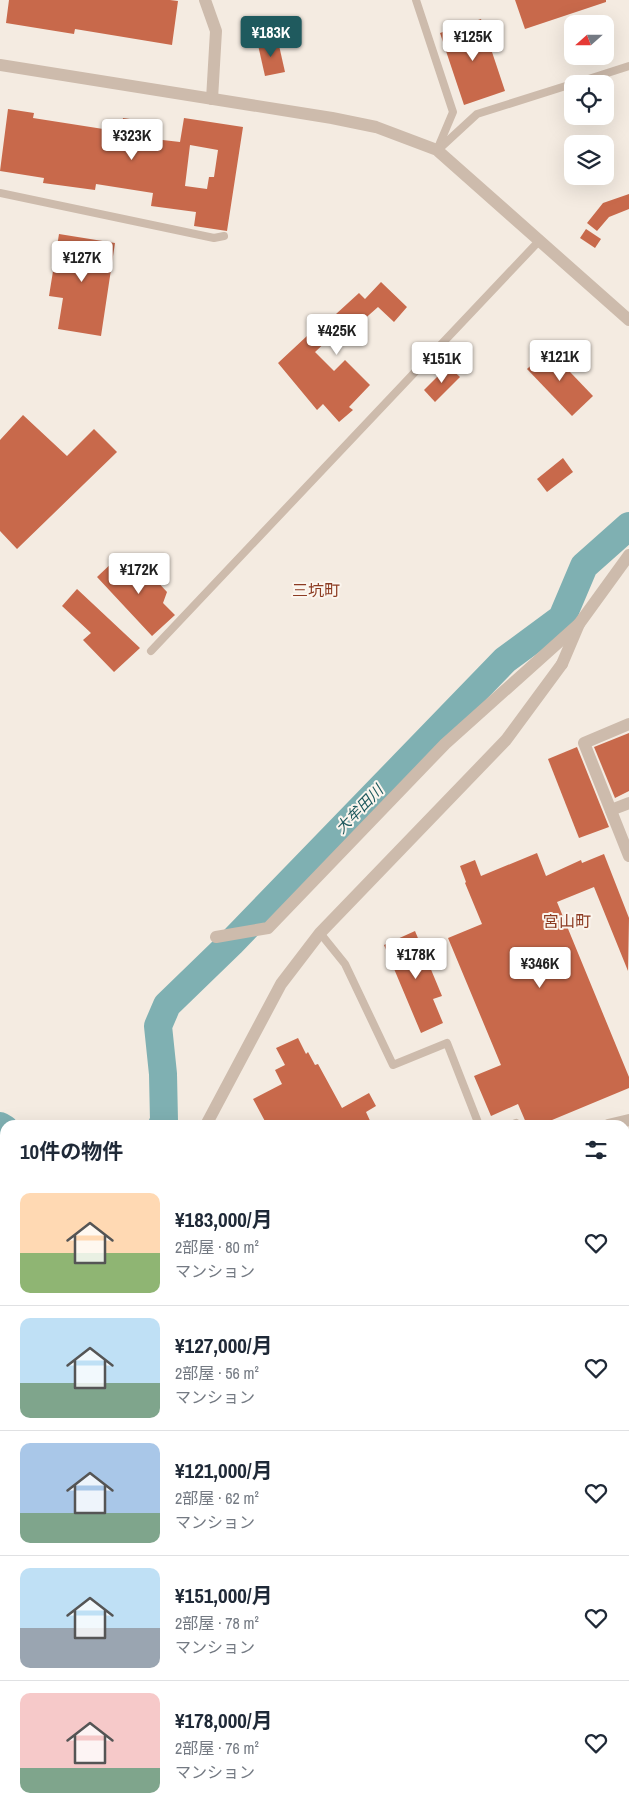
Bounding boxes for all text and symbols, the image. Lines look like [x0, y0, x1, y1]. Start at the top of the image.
pin: ¥183K [236, 15, 306, 58]
north arrow [564, 15, 614, 65]
map controls [564, 15, 614, 185]
pin: ¥125K [438, 20, 508, 62]
text: ¥183K [252, 21, 290, 43]
text: ¥125K [454, 25, 492, 47]
button: locate [564, 75, 614, 125]
pin: ¥323K [97, 119, 167, 161]
text: ¥323K [113, 124, 151, 146]
button: layers [564, 135, 614, 185]
pin: ¥127K [47, 240, 117, 283]
text: ¥127K [63, 246, 101, 268]
pin: ¥425K [302, 314, 372, 356]
text: ¥425K [318, 319, 356, 341]
pin: ¥121K [525, 340, 595, 382]
pin: ¥151K [407, 342, 477, 384]
text: ¥121K [541, 345, 579, 367]
text: ¥151K [423, 347, 461, 369]
pin: ¥172K [104, 552, 174, 595]
text: ¥172K [120, 558, 158, 580]
district label: 三坑町 [292, 579, 340, 601]
water label: 大牟田川 [331, 779, 389, 838]
district label: 宮山町 [543, 910, 591, 932]
pin: ¥178K [381, 938, 451, 980]
text: ¥178K [397, 943, 435, 965]
pin: ¥346K [505, 946, 575, 989]
text: ¥346K [521, 952, 559, 974]
icon: filters [582, 1136, 610, 1164]
text: 10件の物件 [20, 1137, 123, 1166]
text: ¥183,000/月 [175, 1205, 273, 1234]
icon: home [60, 1213, 120, 1273]
icon: heart [582, 1229, 610, 1257]
text: 2部屋 · 80 m² [175, 1236, 259, 1258]
text: マンション [175, 1260, 255, 1282]
text: ¥127,000/月 [175, 1331, 273, 1360]
icon: home [60, 1338, 120, 1398]
icon: heart [582, 1354, 610, 1382]
text: 2部屋 · 56 m² [175, 1362, 259, 1384]
text: マンション [175, 1386, 255, 1408]
text: ¥121,000/月 [175, 1456, 273, 1485]
icon: home [60, 1463, 120, 1523]
icon: heart [582, 1479, 610, 1507]
text: 2部屋 · 62 m² [175, 1487, 259, 1509]
text: マンション [175, 1511, 255, 1533]
text: ¥151,000/月 [175, 1581, 273, 1610]
icon: home [60, 1588, 120, 1648]
icon: heart [582, 1604, 610, 1632]
text: 2部屋 · 78 m² [175, 1612, 259, 1634]
text: マンション [175, 1636, 255, 1658]
text: ¥178,000/月 [175, 1706, 273, 1735]
icon: home [60, 1713, 120, 1773]
icon: heart [582, 1729, 610, 1757]
text: 2部屋 · 76 m² [175, 1737, 259, 1759]
text: マンション [175, 1761, 255, 1783]

